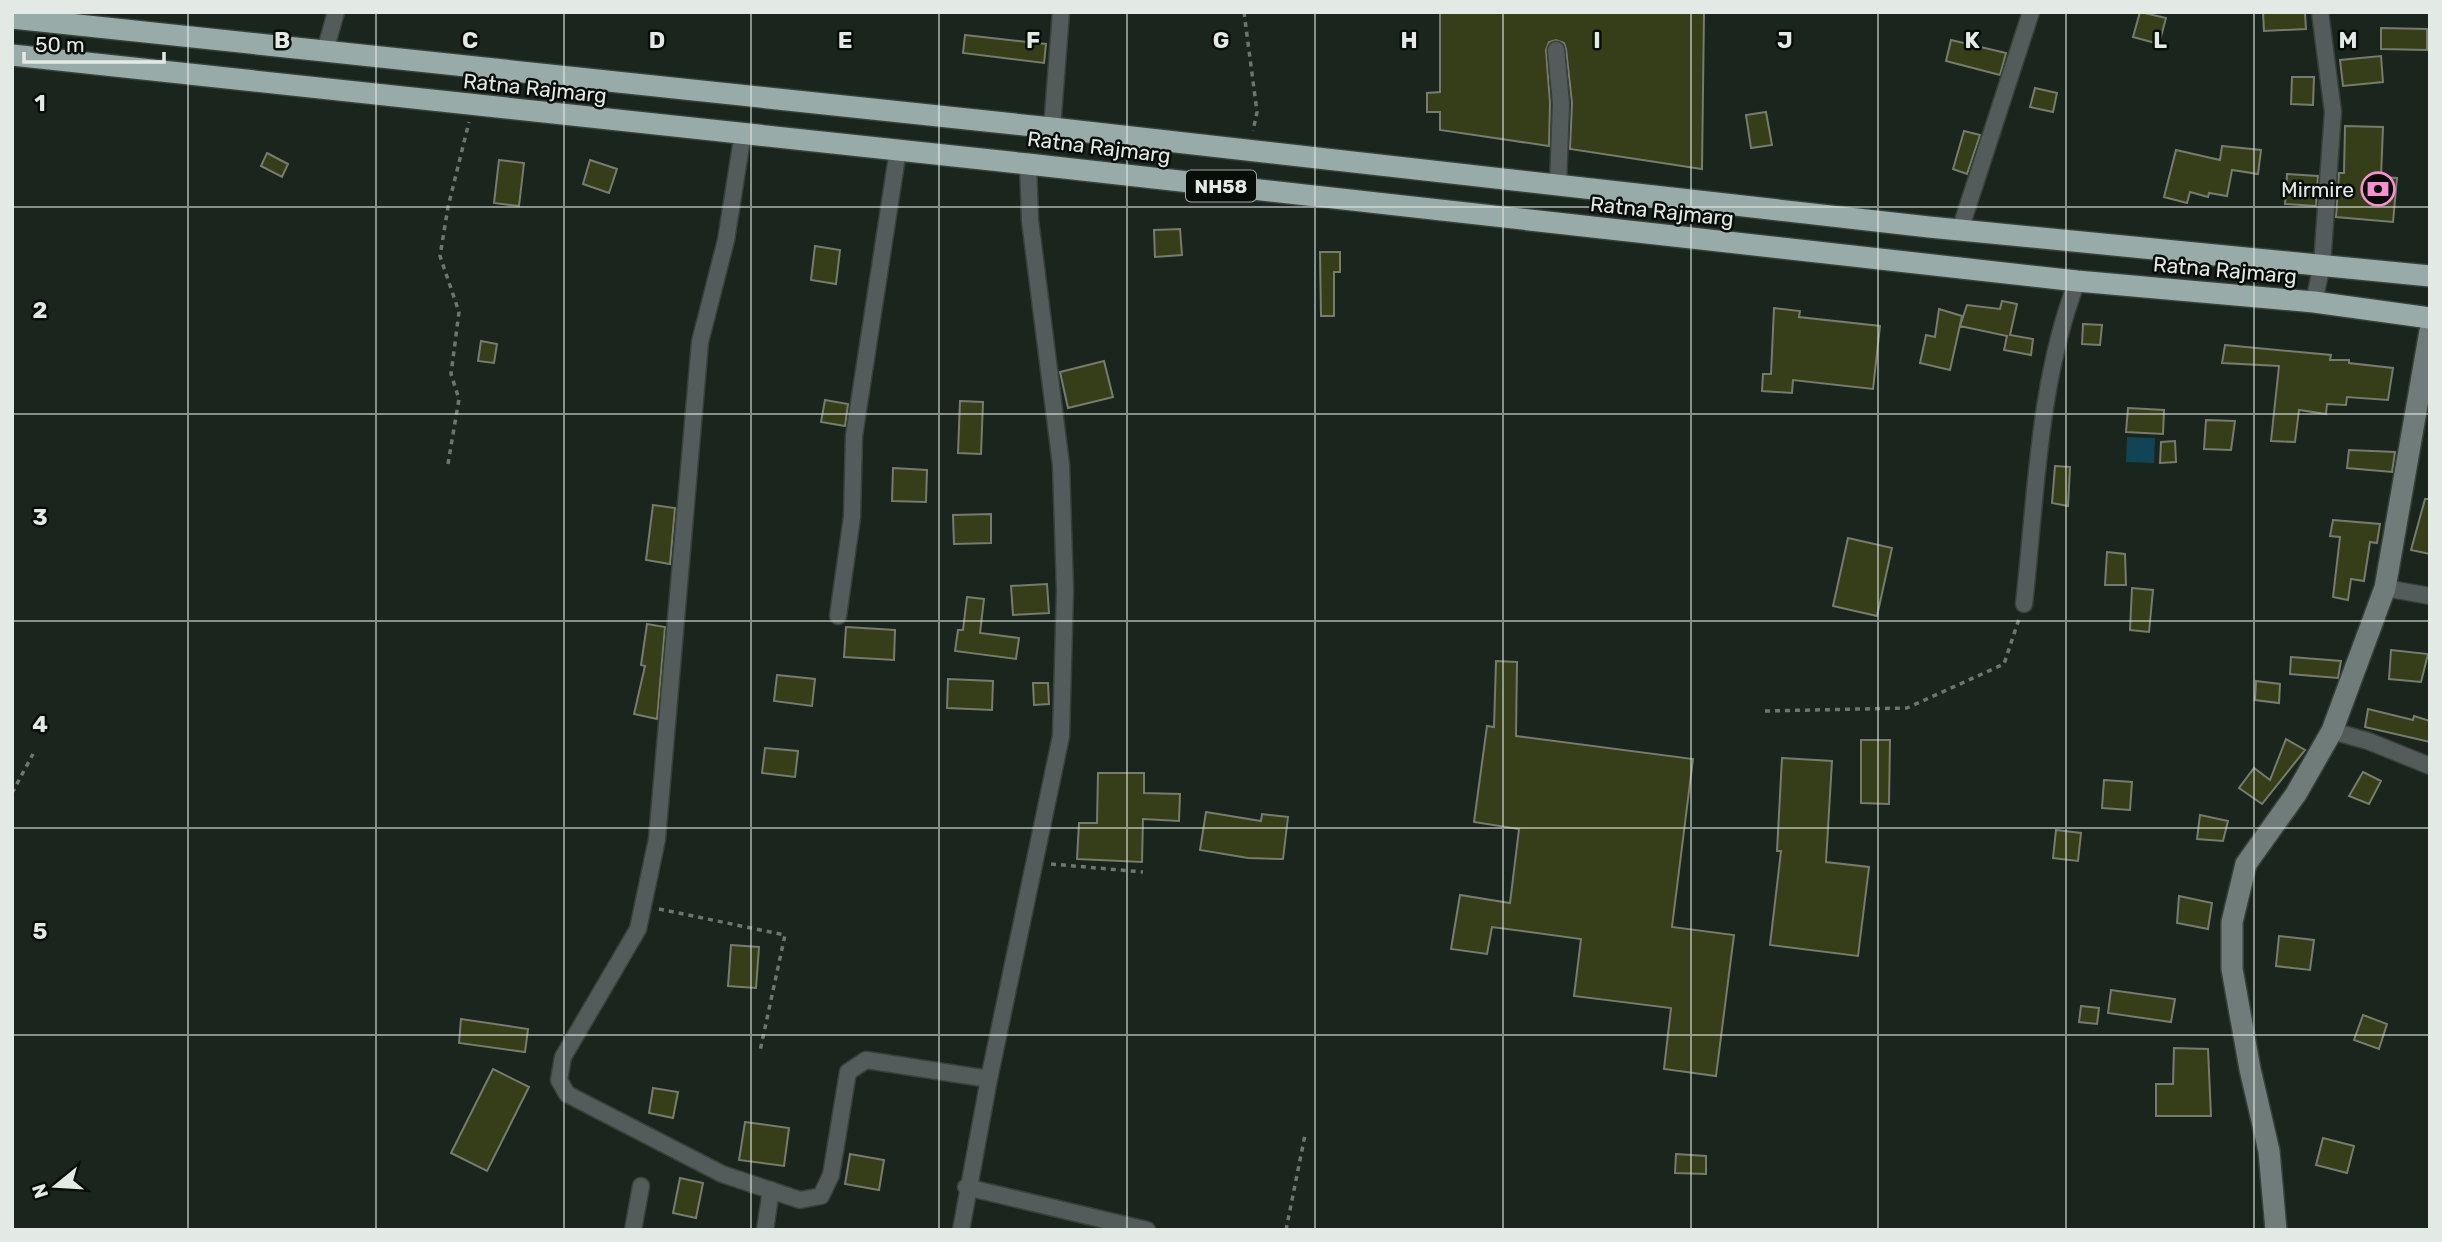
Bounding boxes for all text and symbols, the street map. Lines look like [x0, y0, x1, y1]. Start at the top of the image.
scale bar [24, 21, 164, 65]
text: B [274, 26, 290, 54]
text: C [462, 26, 478, 54]
text: D [649, 26, 665, 54]
text: E [838, 26, 852, 54]
text: F [1026, 26, 1040, 54]
text: G [1213, 26, 1229, 54]
text: H [1400, 26, 1418, 54]
text: I [1593, 26, 1601, 54]
text: J [1777, 26, 1793, 54]
text: K [1964, 26, 1980, 54]
text: L [2153, 26, 2167, 54]
text: M [2338, 26, 2358, 54]
text: 50 m [35, 32, 85, 57]
street label: Ratna Rajmarg [462, 68, 608, 108]
text: 1 [34, 89, 46, 117]
street label: Ratna Rajmarg [1026, 126, 1172, 168]
road number: NH58 [1186, 170, 1256, 202]
bank icon: Mirmire [2359, 170, 2397, 208]
place label: Mirmire [2281, 177, 2354, 202]
street label: Ratna Rajmarg [1589, 191, 1735, 231]
street label: Ratna Rajmarg [2152, 251, 2298, 289]
text: 2 [33, 296, 47, 324]
text: 3 [32, 503, 48, 531]
text: 4 [32, 710, 48, 738]
text: 5 [33, 917, 48, 945]
north arrow [21, 1151, 91, 1221]
text: N [27, 1181, 53, 1201]

